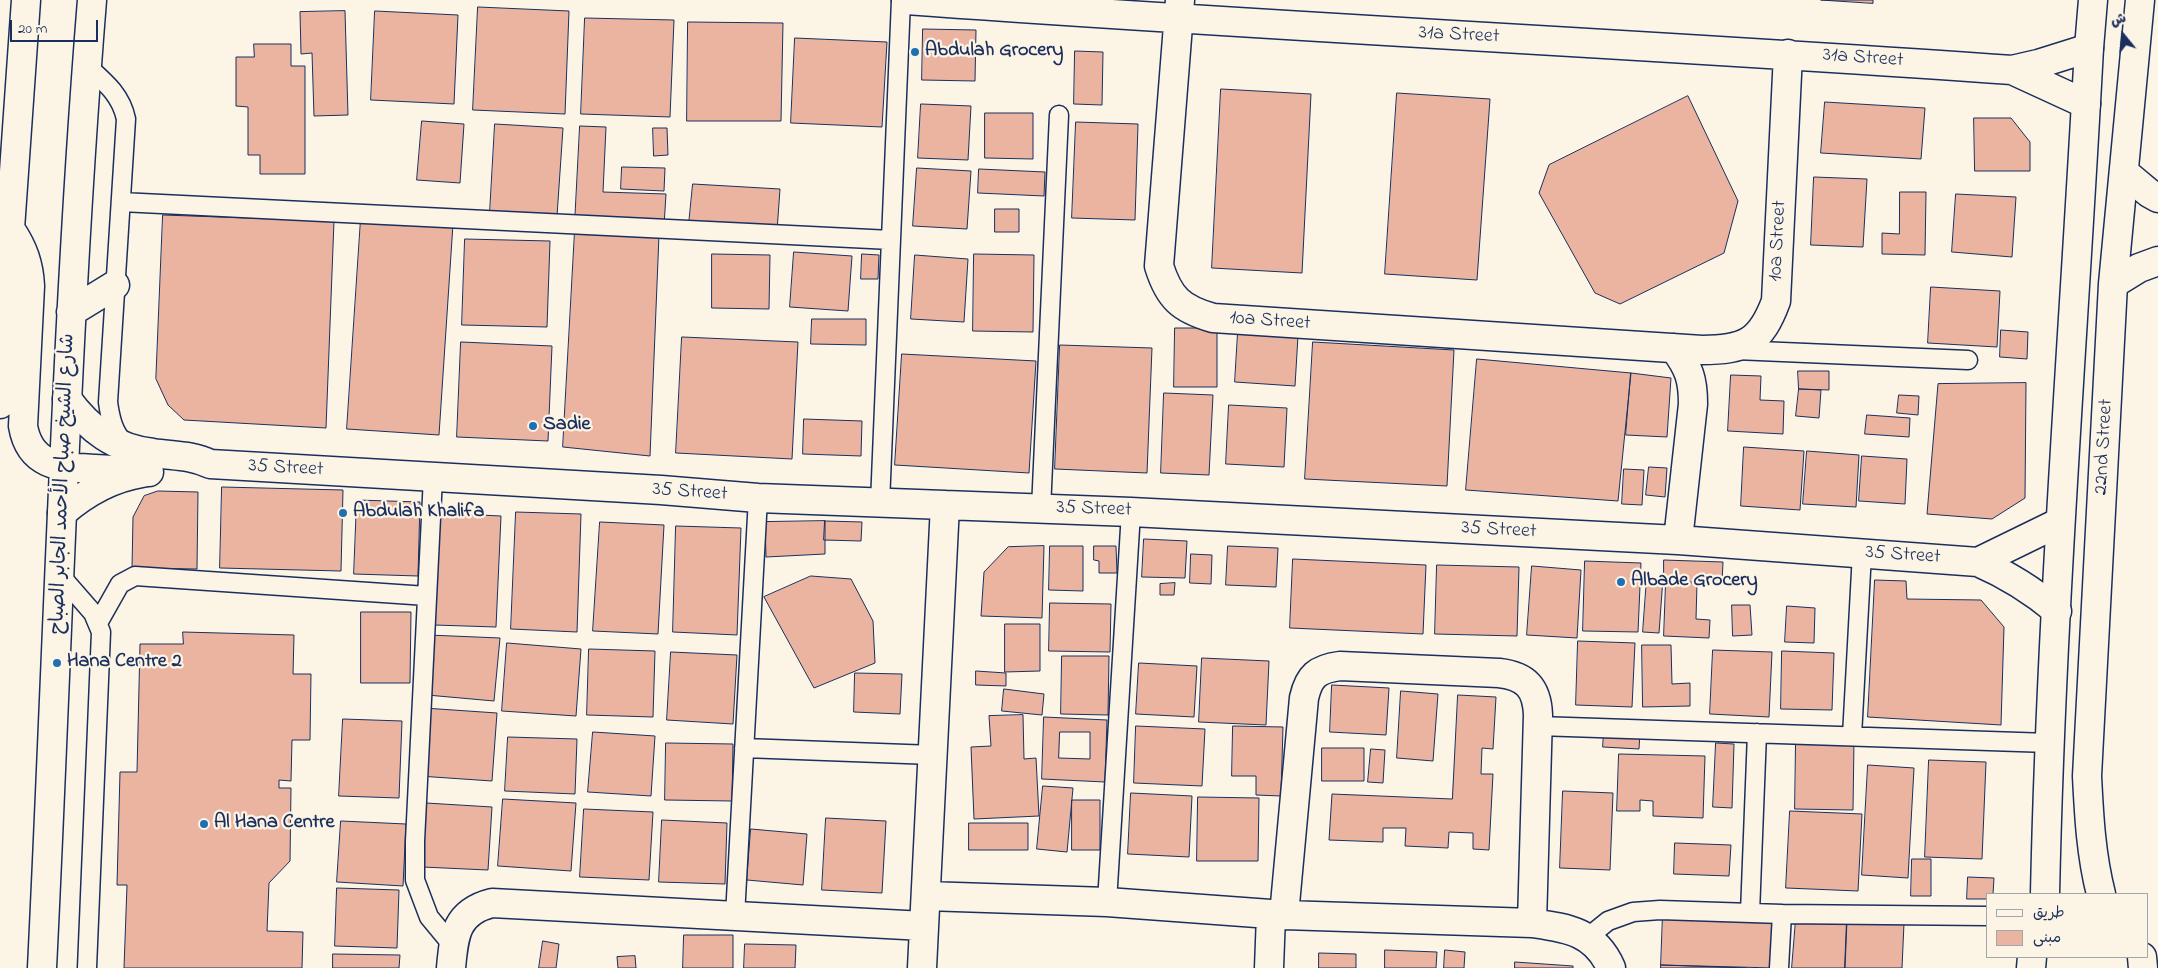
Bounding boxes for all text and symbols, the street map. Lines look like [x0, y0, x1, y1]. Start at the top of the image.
text: ش [2108, 8, 2129, 32]
scale bar [12, 10, 100, 42]
north arrow [2098, 10, 2148, 60]
text: 20 m [18, 18, 47, 40]
street label: 31a Street [1418, 22, 1500, 50]
place label: Abdulah Grocery [925, 40, 1063, 64]
street label: 31a Street [1822, 44, 1904, 74]
marker: Abdulah Grocery [909, 46, 921, 58]
street label: 10a Street [1765, 200, 1793, 282]
street label: 10a Street [1229, 307, 1311, 337]
street label: شارع الشيخ صباح الأحمد الجابر الصباح [47, 333, 81, 635]
street label: 22nd Street [2090, 398, 2120, 496]
place label: Sadie [543, 414, 590, 438]
marker: Sadie [527, 420, 539, 432]
street label: 35 Street [248, 455, 324, 483]
street label: 35 Street [652, 478, 728, 508]
street label: 35 Street [1056, 497, 1132, 523]
place label: Abdulah Khalifa [353, 501, 484, 525]
marker: Abdulah Khalifa [337, 507, 349, 519]
street label: 35 Street [1461, 517, 1537, 545]
street label: 35 Street [1865, 541, 1941, 571]
place label: Albade Grocery [1631, 570, 1758, 594]
marker: Albade Grocery [1615, 576, 1627, 588]
place label: Hana Centre 2 [67, 651, 182, 675]
marker: Hana Centre 2 [51, 657, 63, 669]
place label: Al Hana Centre [214, 812, 334, 836]
marker: Al Hana Centre [198, 818, 210, 830]
legend [1986, 893, 2148, 958]
text: طريق [2033, 902, 2065, 924]
text: مبنى [2033, 927, 2061, 949]

